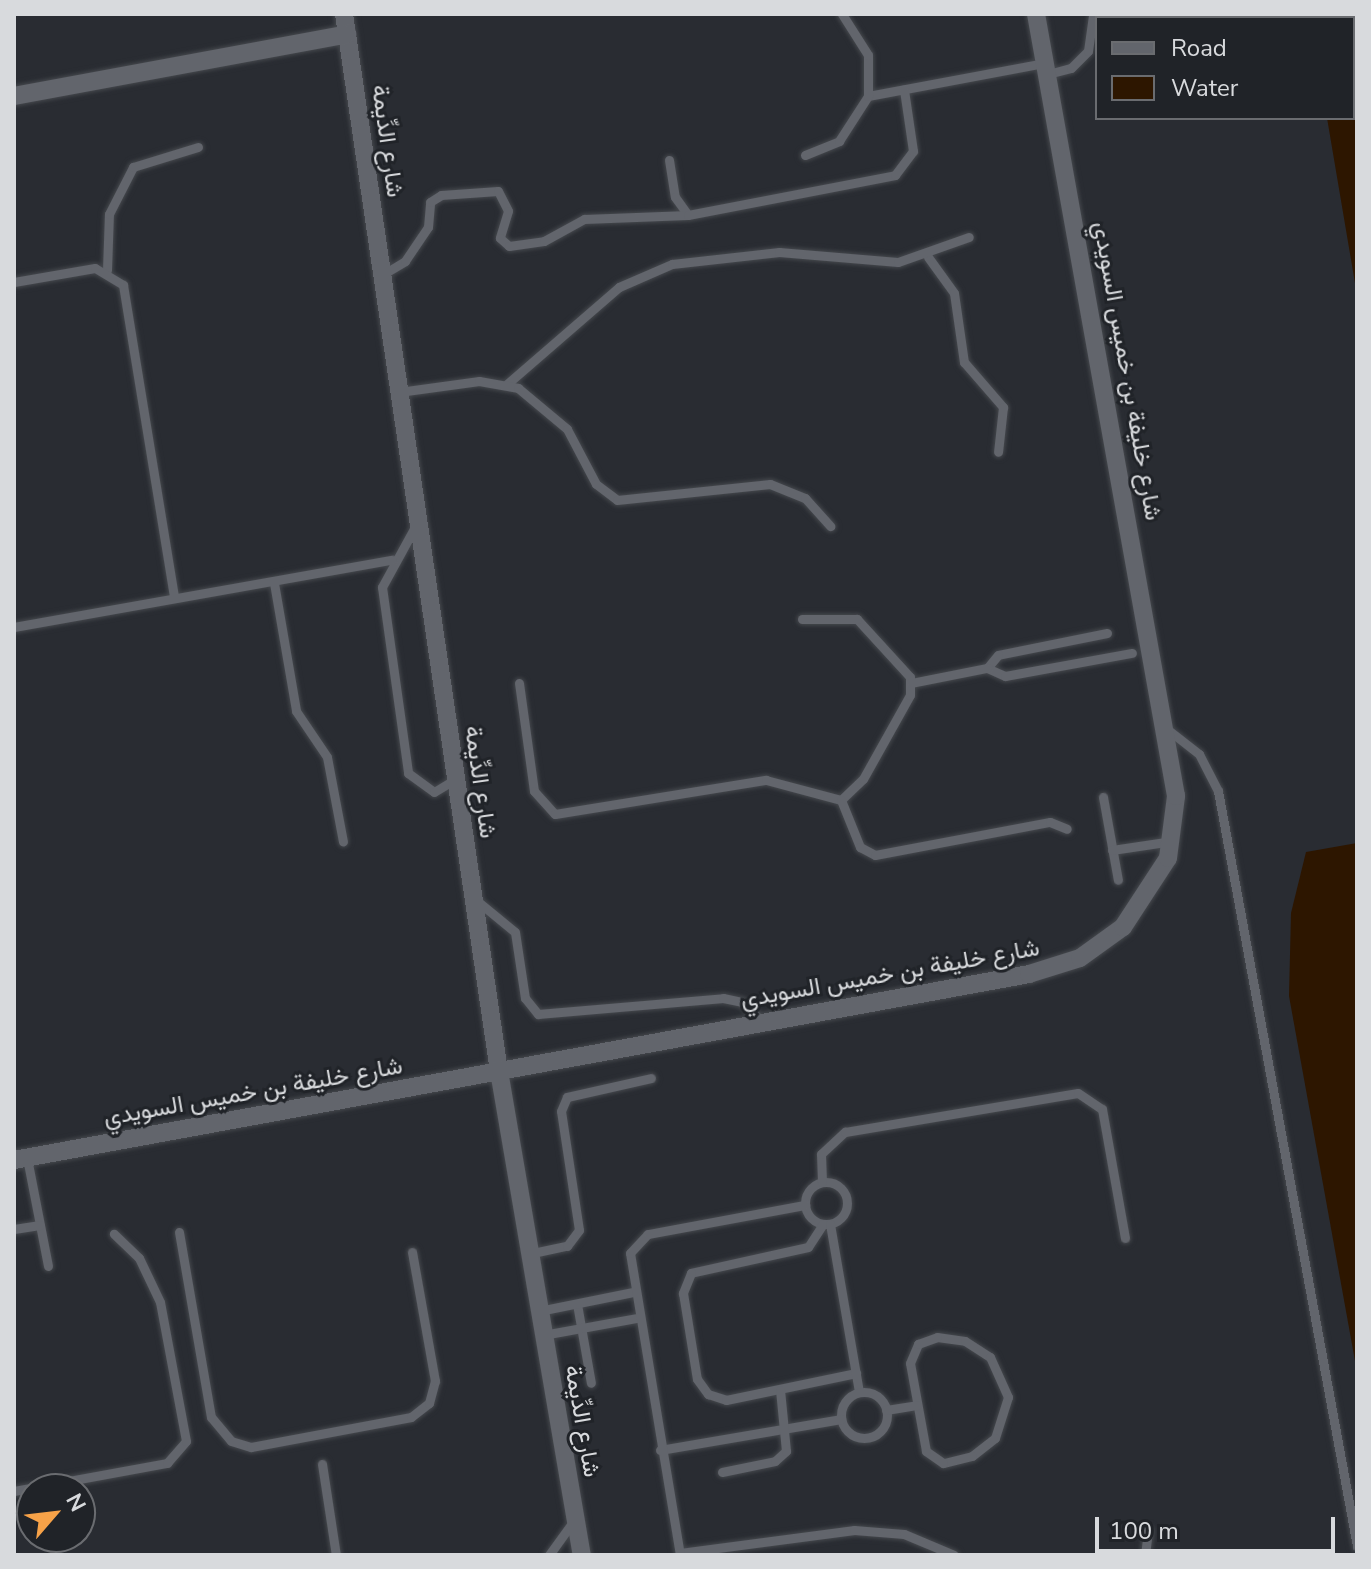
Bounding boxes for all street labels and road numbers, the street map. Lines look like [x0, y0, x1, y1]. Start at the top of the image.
street label: شارع الدِّيمة [365, 83, 409, 199]
street label: شارع خليفة بن خميس السويدي [1087, 219, 1167, 523]
street label: شارع الدِّيمة [458, 724, 502, 840]
street label: شارع خليفة بن خميس السويدي [738, 934, 1042, 1014]
street label: شارع خليفة بن خميس السويدي [101, 1052, 405, 1132]
street label: شارع الدِّيمة [558, 1363, 606, 1479]

